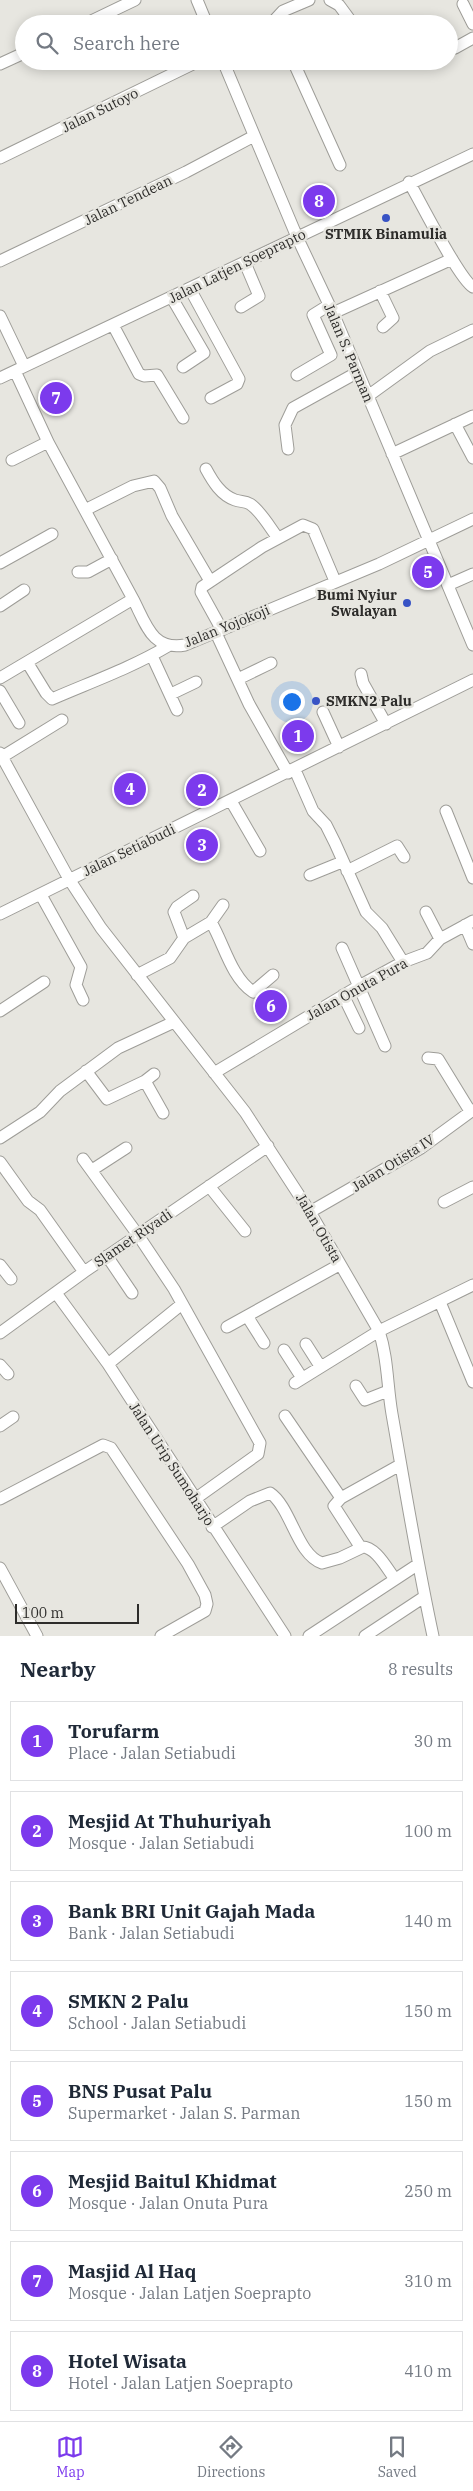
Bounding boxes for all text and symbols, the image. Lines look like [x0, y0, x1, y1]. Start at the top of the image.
search box [15, 15, 458, 70]
icon: search [33, 29, 61, 57]
text: Search here [73, 31, 180, 55]
street label: Jalan Sutoyo [59, 84, 141, 136]
street label: Jalan Tendean [81, 171, 175, 229]
pin: 8 [303, 182, 335, 220]
marker: STMIK Binamulia [380, 212, 392, 224]
street label: Jalan Latjen Soeprapto [165, 225, 309, 307]
place label: STMIK Binamulia [325, 225, 447, 243]
street label: Jalan S. Parman [320, 301, 378, 405]
pin: 7 [40, 379, 72, 417]
pin: 5 [412, 553, 444, 591]
place label: Bumi Nyiur Swalayan [317, 586, 397, 620]
marker: Bumi Nyiur Swalayan [401, 597, 413, 609]
street label: Jalan Yojokoji [182, 601, 272, 651]
your location [279, 689, 305, 715]
place label: SMKN2 Palu [326, 692, 412, 710]
marker: SMKN2 Palu [310, 695, 322, 707]
pin: 1 [282, 717, 314, 755]
pin: 4 [114, 770, 146, 808]
pin: 2 [186, 771, 218, 809]
street label: Jalan Setiabudi [80, 820, 178, 880]
pin: 3 [186, 826, 218, 864]
street label: Jalan Onuta Pura [303, 954, 411, 1024]
pin: 6 [255, 987, 287, 1025]
street label: Jalan Otista IV [348, 1130, 438, 1196]
street label: Jalan Otista [292, 1190, 346, 1266]
street label: Slamet Riyadi [90, 1205, 176, 1271]
street label: Jalan Urip Sumoharjo [125, 1399, 219, 1529]
scale bar [15, 1601, 139, 1624]
text: 100 m [22, 1604, 64, 1622]
text: Nearby [20, 1655, 96, 1683]
text: 8 results [388, 1659, 453, 1679]
text: Torufarm [68, 1719, 159, 1743]
text: 1 [32, 1731, 42, 1751]
text: 30 m [414, 1731, 452, 1751]
text: Place · Jalan Setiabudi [68, 1743, 236, 1763]
text: Mesjid At Thuhuriyah [68, 1809, 271, 1833]
text: 2 [32, 1821, 42, 1841]
text: 100 m [404, 1821, 452, 1841]
text: Mosque · Jalan Setiabudi [68, 1833, 254, 1853]
text: Bank BRI Unit Gajah Mada [68, 1899, 315, 1923]
text: 3 [32, 1911, 42, 1931]
text: 140 m [404, 1911, 452, 1931]
text: Bank · Jalan Setiabudi [68, 1923, 235, 1943]
text: SMKN 2 Palu [68, 1989, 189, 2013]
text: 4 [32, 2001, 42, 2021]
text: 150 m [404, 2001, 452, 2021]
text: School · Jalan Setiabudi [68, 2013, 246, 2033]
text: BNS Pusat Palu [68, 2079, 212, 2103]
text: 5 [32, 2091, 42, 2111]
text: 150 m [404, 2091, 452, 2111]
text: Supermarket · Jalan S. Parman [68, 2103, 301, 2123]
text: Mesjid Baitul Khidmat [68, 2169, 277, 2193]
text: 6 [32, 2181, 42, 2201]
text: 250 m [404, 2181, 452, 2201]
text: Mosque · Jalan Onuta Pura [68, 2193, 268, 2213]
text: Masjid Al Haq [68, 2259, 196, 2283]
text: 7 [32, 2271, 42, 2291]
text: 310 m [404, 2271, 452, 2291]
text: Mosque · Jalan Latjen Soeprapto [68, 2283, 311, 2303]
text: Hotel Wisata [68, 2349, 187, 2373]
text: 8 [32, 2361, 42, 2381]
text: 410 m [404, 2361, 452, 2381]
text: Hotel · Jalan Latjen Soeprapto [68, 2373, 293, 2393]
tab: Map [56, 2433, 85, 2481]
tab: Directions [197, 2433, 265, 2481]
tab: Saved [378, 2433, 417, 2481]

